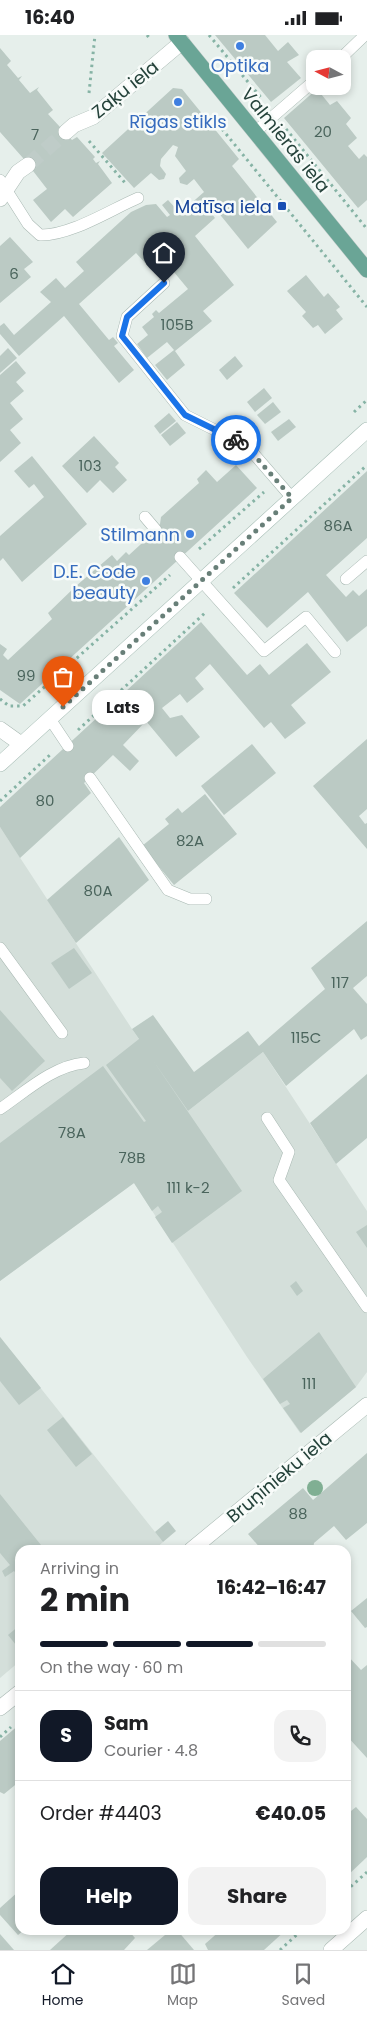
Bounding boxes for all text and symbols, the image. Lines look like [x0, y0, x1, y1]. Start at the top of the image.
text: 16:40 [25, 4, 75, 31]
marker: Optika [234, 40, 246, 52]
north arrow [306, 50, 351, 95]
map controls [306, 50, 351, 95]
place label: Optika [211, 53, 269, 78]
street label: Zaķu iela [86, 54, 164, 124]
street label: Valmieras iela [236, 82, 336, 198]
marker: Rīgas stikls [172, 96, 184, 108]
place label: Rīgas stikls [129, 109, 227, 134]
house number: 20 [314, 121, 332, 142]
house number: 7 [31, 124, 39, 145]
place label: Matīsa iela [175, 194, 272, 219]
marker: Matīsa iela [276, 200, 288, 212]
pin [143, 232, 185, 283]
icon: home [150, 239, 178, 267]
house number: 6 [9, 263, 19, 284]
house number: 105B [161, 314, 193, 335]
courier [211, 415, 261, 465]
icon: bike [222, 426, 250, 454]
house number: 103 [78, 455, 102, 476]
house number: 86A [323, 515, 353, 536]
place label: Stilmann [100, 522, 180, 547]
marker: Stilmann [184, 528, 196, 540]
place label: D.E. Code beauty [53, 559, 136, 605]
marker: D.E. Code beauty [140, 575, 152, 587]
pin [42, 656, 84, 707]
icon: bag [49, 663, 77, 691]
house number: 99 [17, 665, 35, 686]
callout: Lats [93, 689, 156, 725]
text: Lats [106, 696, 140, 719]
house number: 80 [36, 790, 54, 811]
house number: 82A [176, 830, 204, 851]
house number: 80A [84, 880, 113, 901]
house number: 117 [331, 972, 349, 993]
house number: 115C [291, 1027, 321, 1048]
house number: 78A [58, 1122, 86, 1143]
house number: 78B [119, 1147, 145, 1168]
house number: 111 k-2 [166, 1177, 210, 1198]
house number: 111 [302, 1373, 316, 1394]
street label: Bruņinieku iela [221, 1426, 337, 1528]
house number: 88 [289, 1503, 307, 1524]
text: Arriving in [40, 1557, 119, 1580]
text: 16:42–16:47 [217, 1574, 326, 1601]
text: 2 min [40, 1577, 130, 1622]
text: On the way · 60 m [40, 1656, 183, 1679]
text: Sam [104, 1710, 149, 1737]
button: phone [274, 1710, 326, 1762]
text: S [60, 1722, 72, 1749]
text: Courier · 4.8 [104, 1739, 198, 1762]
text: Order #4403 [40, 1800, 162, 1827]
text: €40.05 [256, 1800, 326, 1827]
button: Help [40, 1867, 178, 1925]
button: Share [188, 1867, 326, 1925]
tab: Home [42, 1960, 84, 2011]
tab: Map [167, 1960, 198, 2011]
tab: Saved [282, 1960, 325, 2011]

